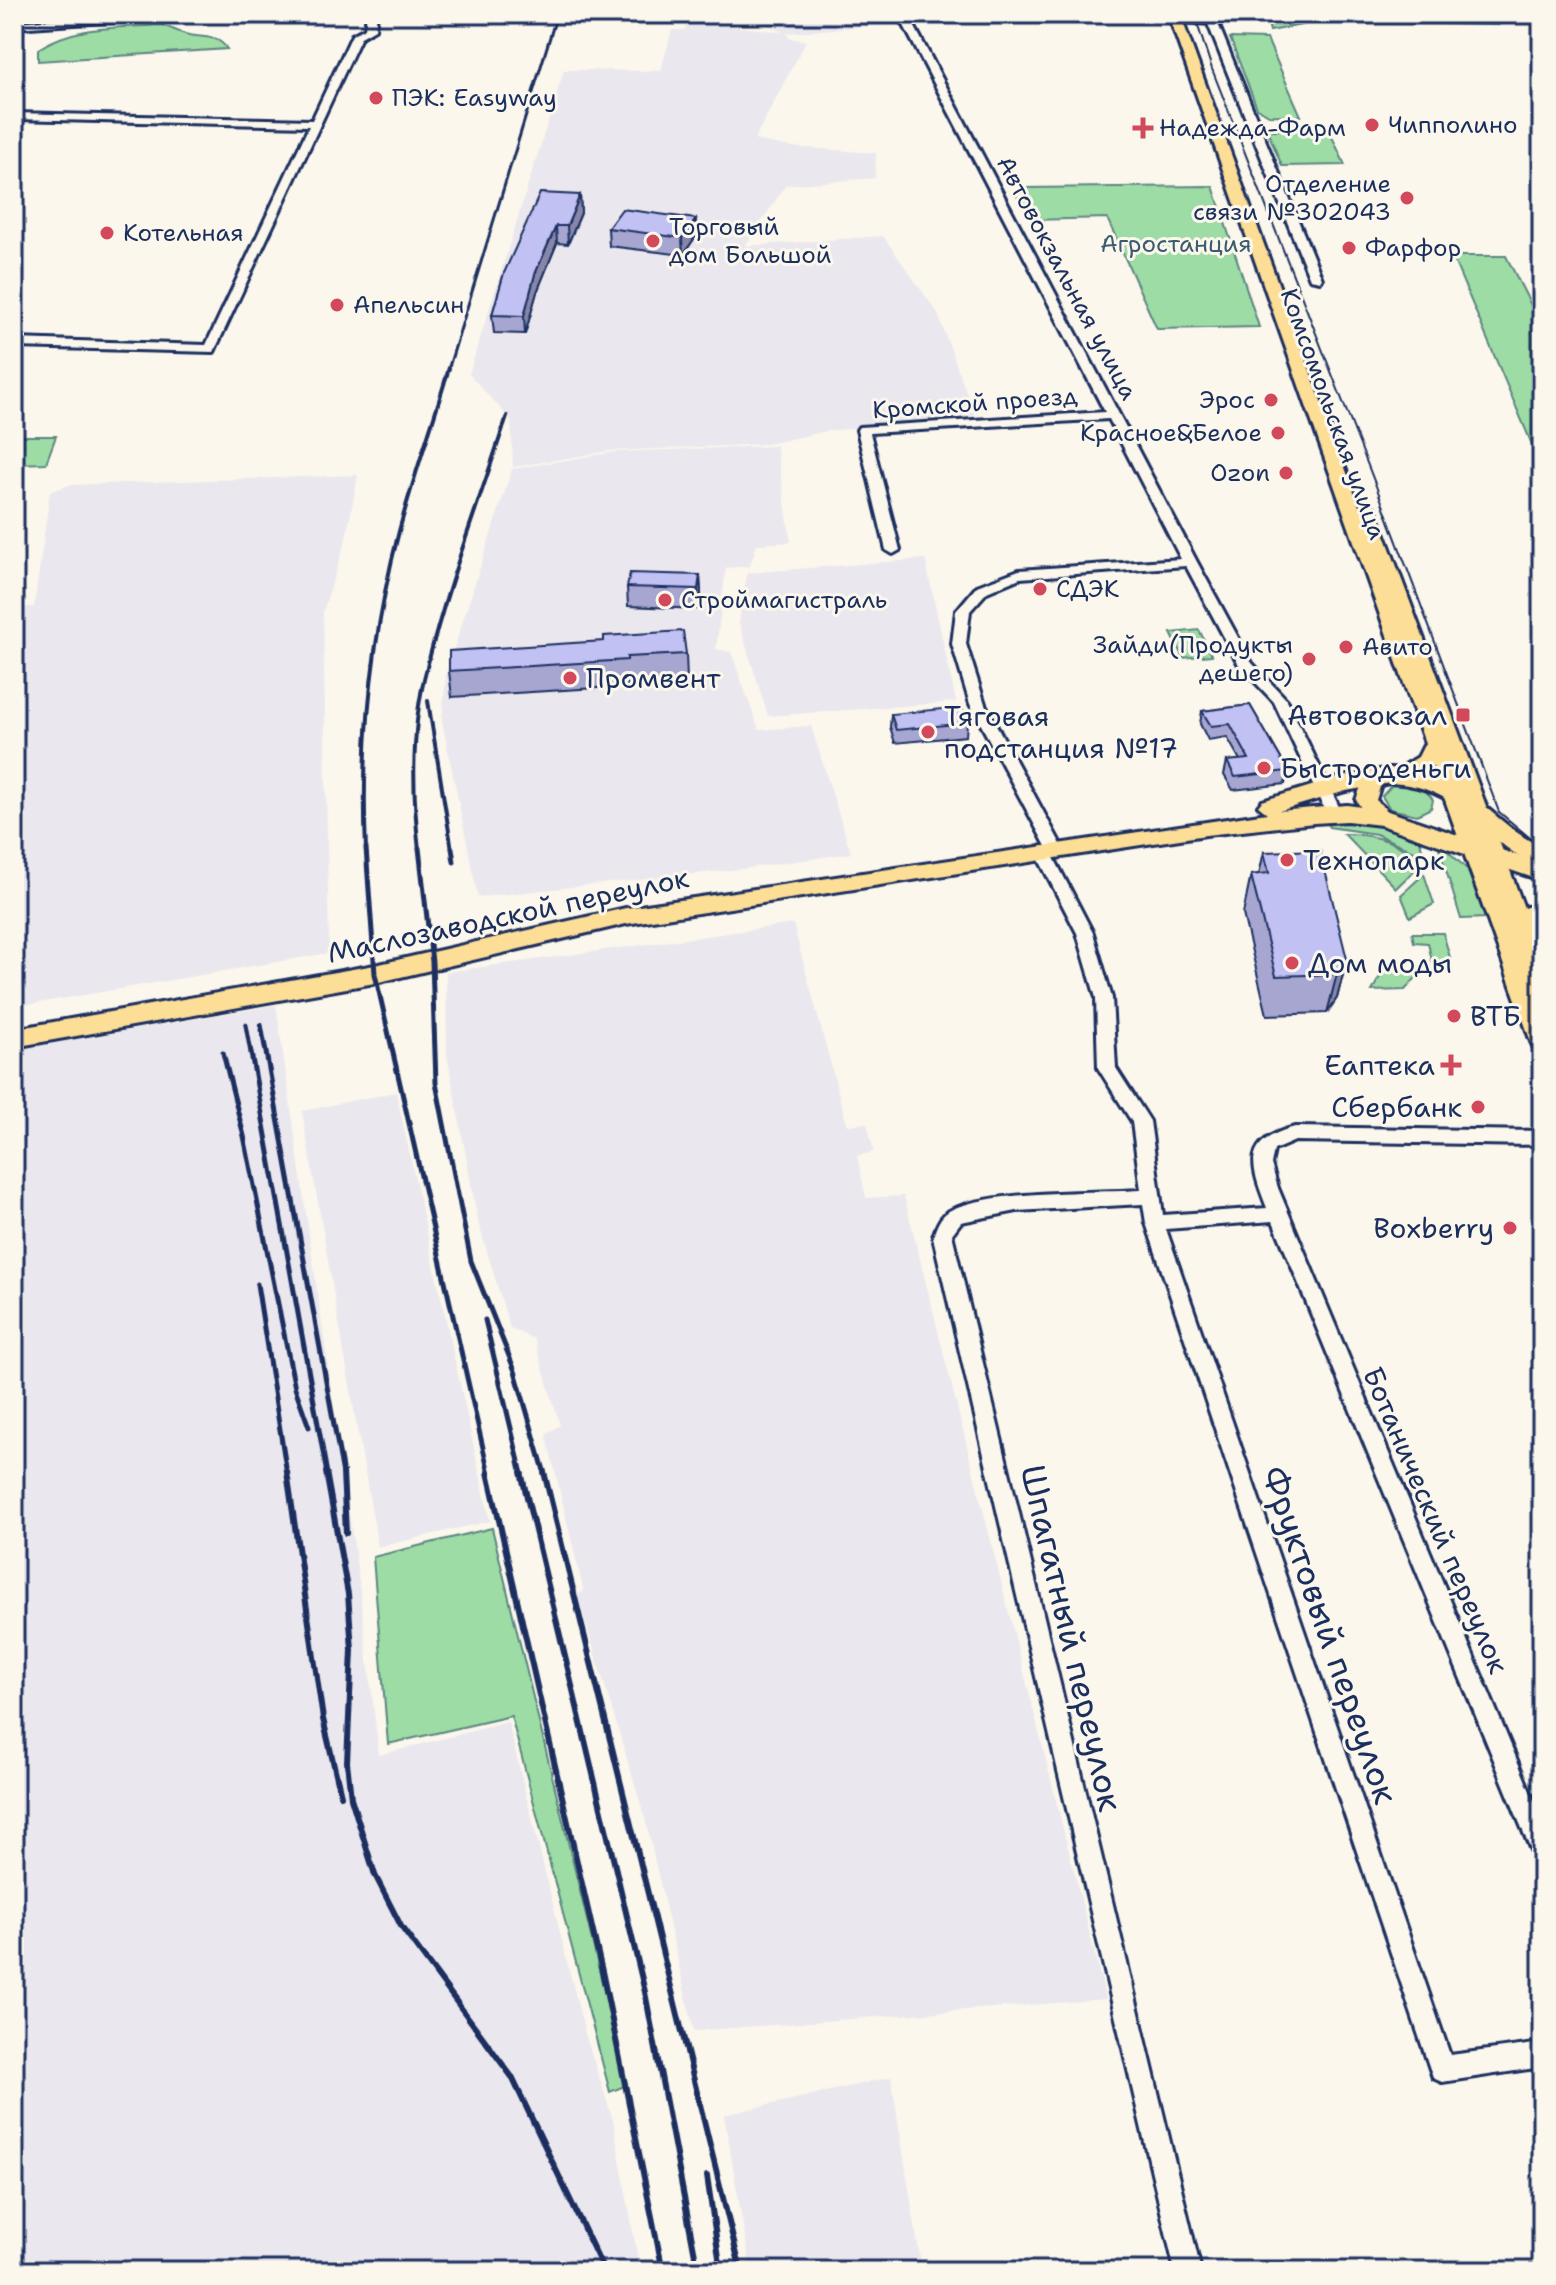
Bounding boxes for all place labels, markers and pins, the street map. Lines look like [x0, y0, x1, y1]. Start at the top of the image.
place label: ПЭК: Easyway [392, 82, 557, 114]
marker: ПЭК: Easyway [367, 89, 385, 107]
place label: Чипполино [1388, 109, 1518, 141]
place label: Надежда-Фарм [1159, 112, 1346, 144]
marker: Чипполино [1363, 116, 1381, 134]
marker: Надежда-Фарм [1134, 119, 1152, 137]
place label: Отделение связи №302043 [1193, 168, 1391, 228]
marker: Отделение связи №302043 [1398, 189, 1416, 207]
place label: Торговый дом Большой [669, 211, 831, 271]
place label: Котельная [123, 217, 244, 249]
marker: Котельная [98, 224, 116, 242]
marker: Торговый дом Большой [644, 232, 662, 250]
place label: Фарфор [1365, 232, 1461, 264]
marker: Фарфор [1340, 239, 1358, 257]
place label: Апельсин [353, 289, 464, 321]
marker: Апельсин [328, 296, 346, 314]
place label: Эрос [1200, 384, 1255, 416]
marker: Эрос [1262, 391, 1280, 409]
place label: Красное&Белое [1080, 417, 1262, 449]
marker: Красное&Белое [1269, 424, 1287, 442]
place label: Ozon [1210, 457, 1270, 489]
marker: Ozon [1277, 464, 1295, 482]
place label: СДЭК [1056, 573, 1120, 605]
marker: СДЭК [1031, 580, 1049, 598]
place label: Строймагистраль [681, 584, 887, 616]
marker: Строймагистраль [656, 591, 674, 609]
place label: Зайди(Продукты дешего) [1093, 629, 1293, 689]
place label: Авито [1362, 631, 1433, 663]
marker: Авито [1337, 638, 1355, 656]
marker: Зайди(Продукты дешего) [1300, 650, 1318, 668]
place label: Промвент [586, 659, 721, 697]
marker: Промвент [561, 669, 579, 687]
place label: Автовокзал [1287, 696, 1447, 734]
place label: Тяговая подстанция №17 [944, 697, 1178, 767]
marker: Автовокзал [1454, 706, 1472, 724]
marker: Тяговая подстанция №17 [919, 723, 937, 741]
place label: Быстроденьги [1280, 749, 1472, 787]
marker: Быстроденьги [1255, 759, 1273, 777]
place label: Технопарк [1303, 841, 1445, 879]
marker: Технопарк [1278, 851, 1296, 869]
place label: Дом моды [1308, 944, 1452, 982]
marker: Дом моды [1283, 954, 1301, 972]
place label: ВТБ [1470, 997, 1521, 1035]
marker: ВТБ [1445, 1007, 1463, 1025]
place label: Еаптека [1324, 1046, 1435, 1084]
marker: Еаптека [1442, 1056, 1460, 1074]
place label: Сбербанк [1331, 1088, 1462, 1126]
marker: Сбербанк [1469, 1098, 1487, 1116]
place label: Boxberry [1373, 1209, 1494, 1247]
marker: Boxberry [1501, 1219, 1519, 1237]

